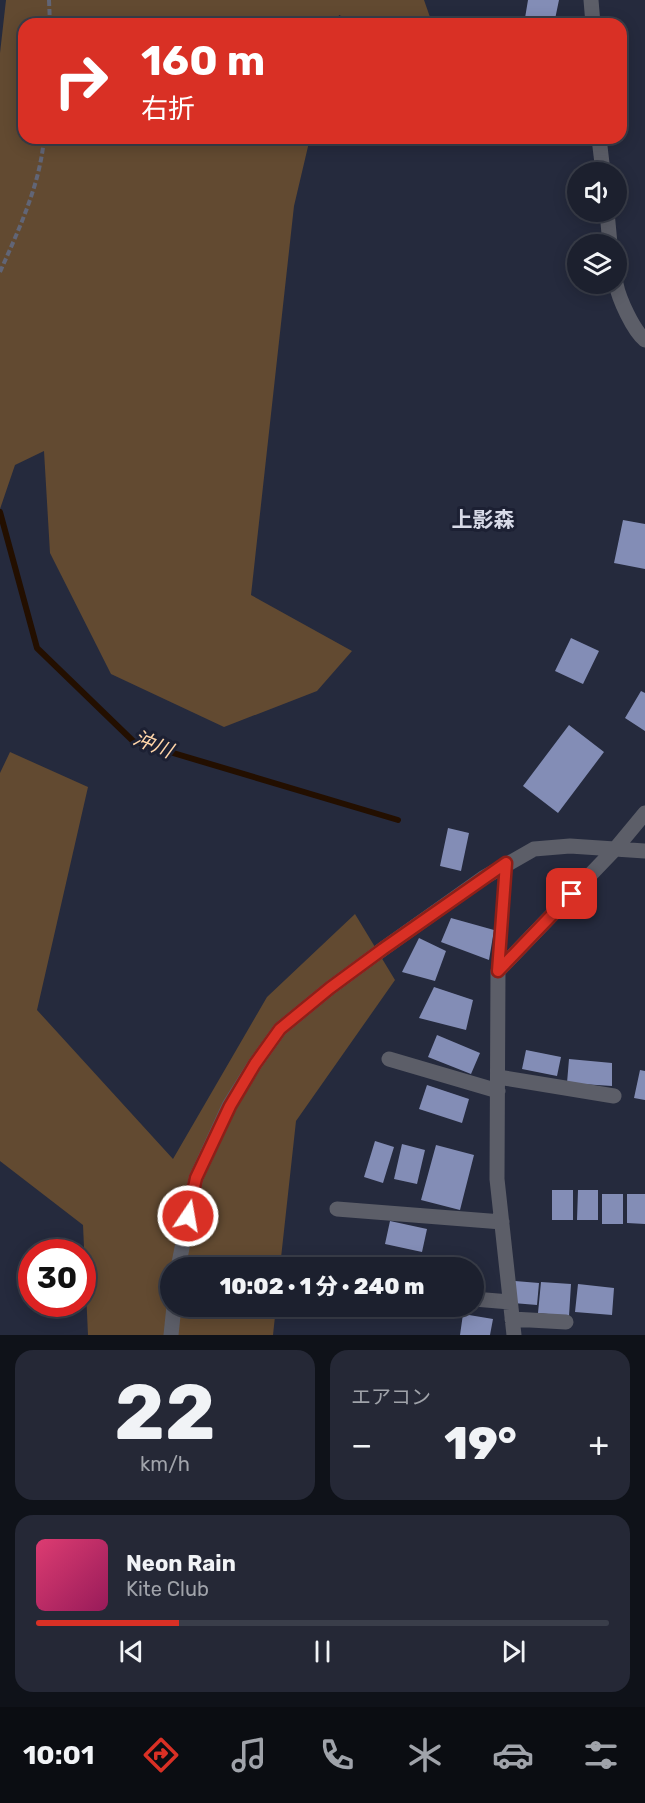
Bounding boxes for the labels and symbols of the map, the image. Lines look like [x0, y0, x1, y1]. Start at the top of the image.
district label: 上影森 [452, 507, 515, 532]
water label: 沖川 [130, 725, 178, 763]
pin [546, 868, 597, 919]
position arrow [156, 1184, 220, 1248]
speed limit sign: 30 [18, 1239, 96, 1317]

